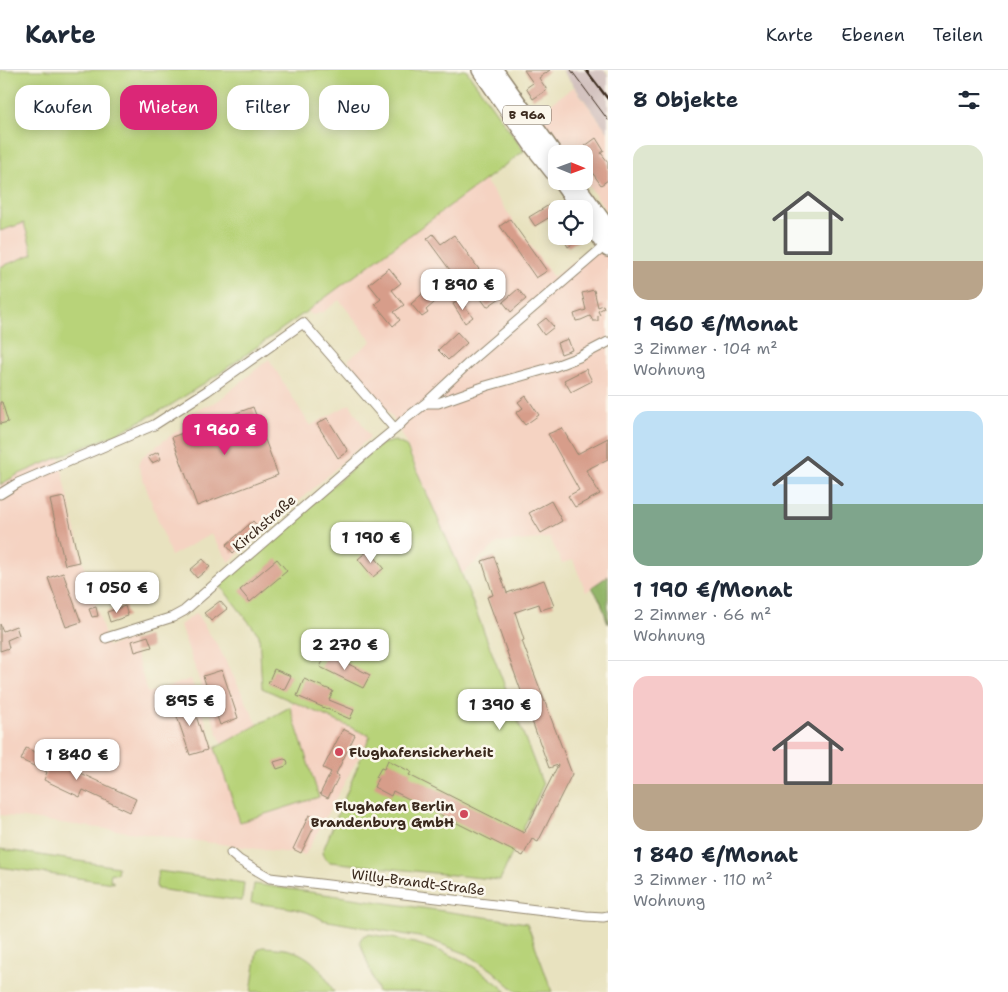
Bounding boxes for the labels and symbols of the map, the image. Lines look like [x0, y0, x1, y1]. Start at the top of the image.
road number: B 96a [503, 106, 551, 124]
north arrow [548, 145, 592, 190]
pin: 1 890 € [417, 268, 509, 311]
pin: 1 960 € [179, 414, 271, 456]
street label: Kirchstraße [229, 491, 299, 555]
pin: 1 190 € [325, 522, 417, 564]
pin: 1 050 € [71, 572, 163, 614]
pin: 2 270 € [299, 628, 391, 671]
pin: 895 € [155, 684, 225, 727]
pin: 1 390 € [454, 688, 546, 731]
pin: 1 840 € [31, 738, 123, 781]
place label: Flughafensicherheit [349, 743, 494, 761]
marker: Flughafensicherheit [333, 746, 345, 758]
place label: Flughafen Berlin Brandenburg GmbH [311, 797, 454, 831]
marker: Flughafen Berlin Brandenburg GmbH [458, 808, 470, 820]
street label: Willy-Brandt-Straße [350, 865, 486, 899]

